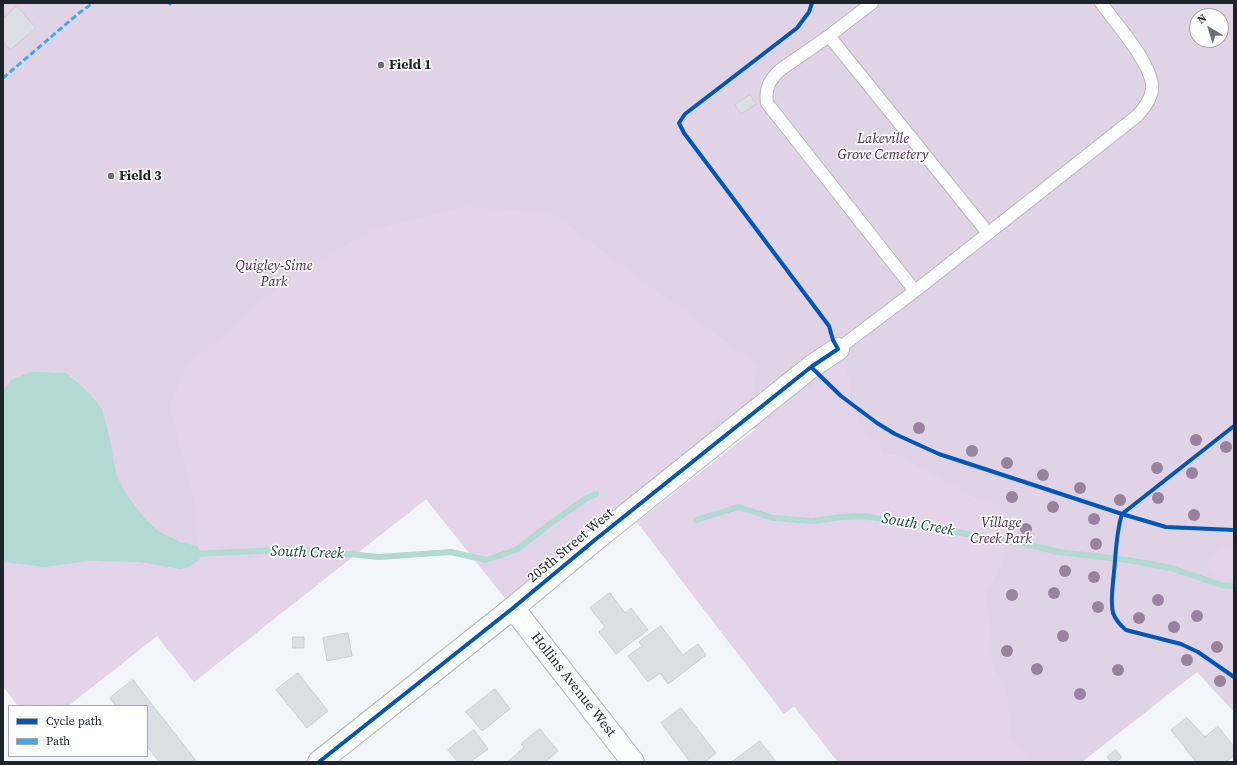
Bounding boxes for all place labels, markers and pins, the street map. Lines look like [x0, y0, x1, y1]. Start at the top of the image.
place label: Field 1 [389, 57, 432, 73]
marker: Field 1 [376, 60, 386, 70]
place label: Field 3 [119, 168, 162, 184]
marker: Field 3 [106, 171, 116, 181]

